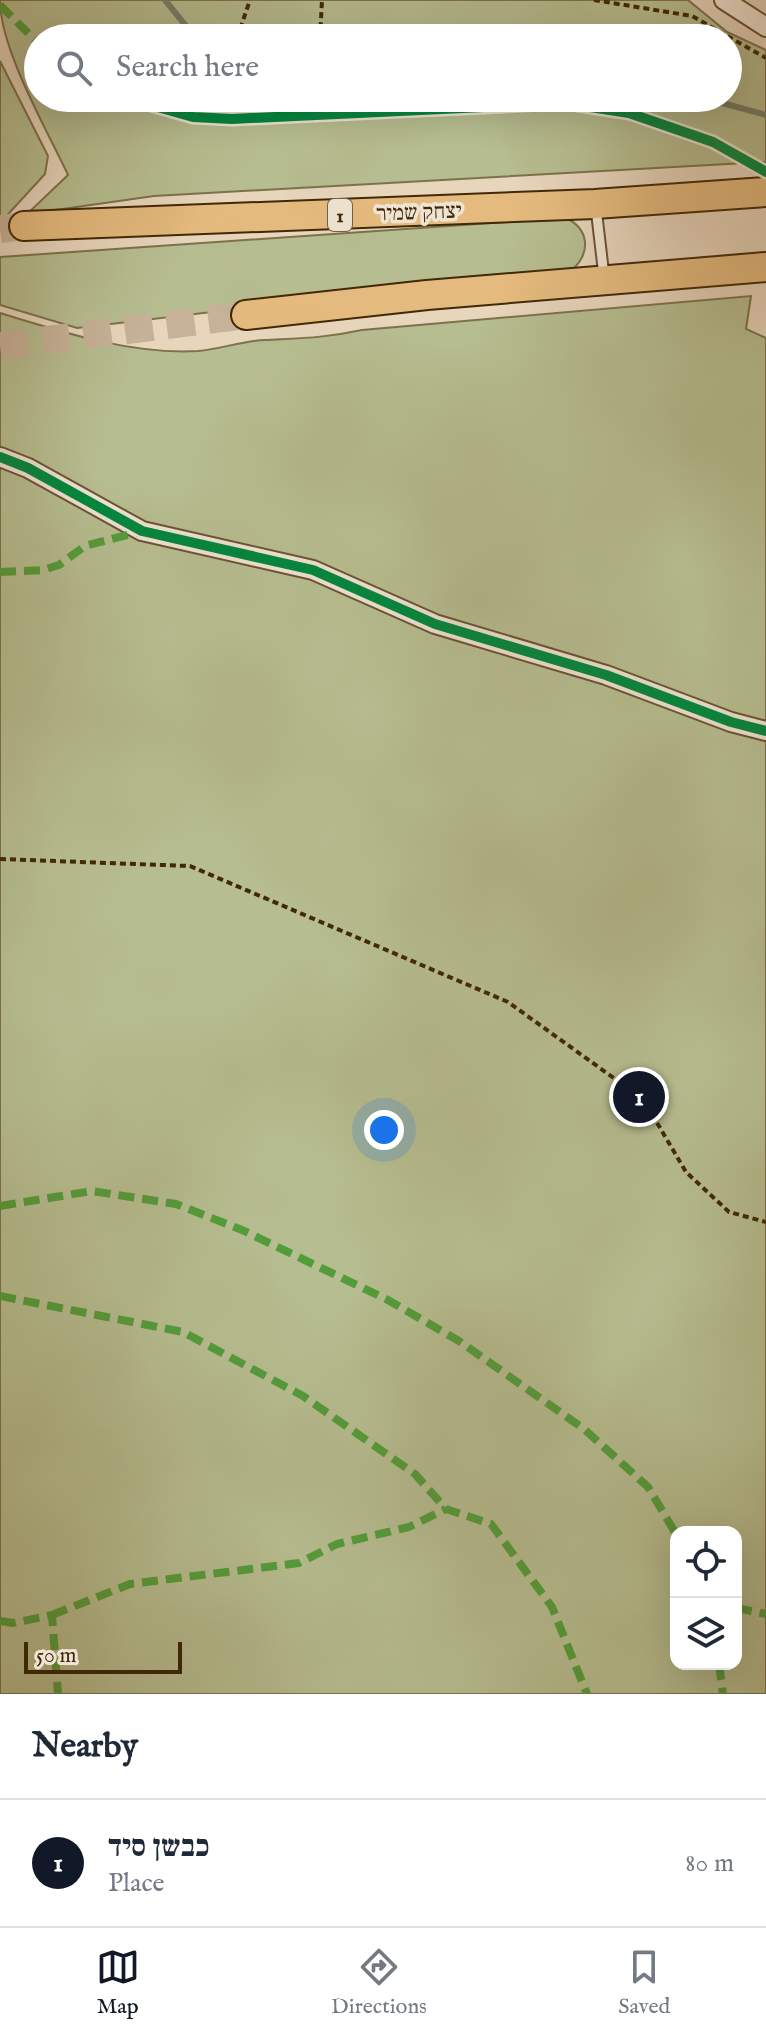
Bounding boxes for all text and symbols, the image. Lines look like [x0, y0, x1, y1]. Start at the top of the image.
search box [24, 24, 742, 112]
icon: search [52, 46, 96, 90]
text: Search here [116, 49, 259, 87]
street label: יצחק שמיר [376, 198, 462, 228]
road number: 1 [328, 199, 352, 231]
pin: 1 [613, 1067, 665, 1127]
your location [364, 1110, 404, 1150]
map controls [670, 1526, 742, 1670]
button: locate [670, 1526, 742, 1598]
button: layers [670, 1598, 742, 1670]
scale bar [24, 1638, 182, 1674]
text: 50 m [36, 1642, 77, 1670]
text: Nearby [32, 1725, 138, 1768]
text: כבשן סיד [108, 1829, 210, 1867]
text: 1 [53, 1847, 63, 1880]
text: 80 m [685, 1847, 734, 1880]
text: Place [108, 1867, 164, 1900]
tab: Map [96, 1945, 140, 2021]
tab: Directions [331, 1945, 427, 2021]
tab: Saved [618, 1945, 670, 2021]

